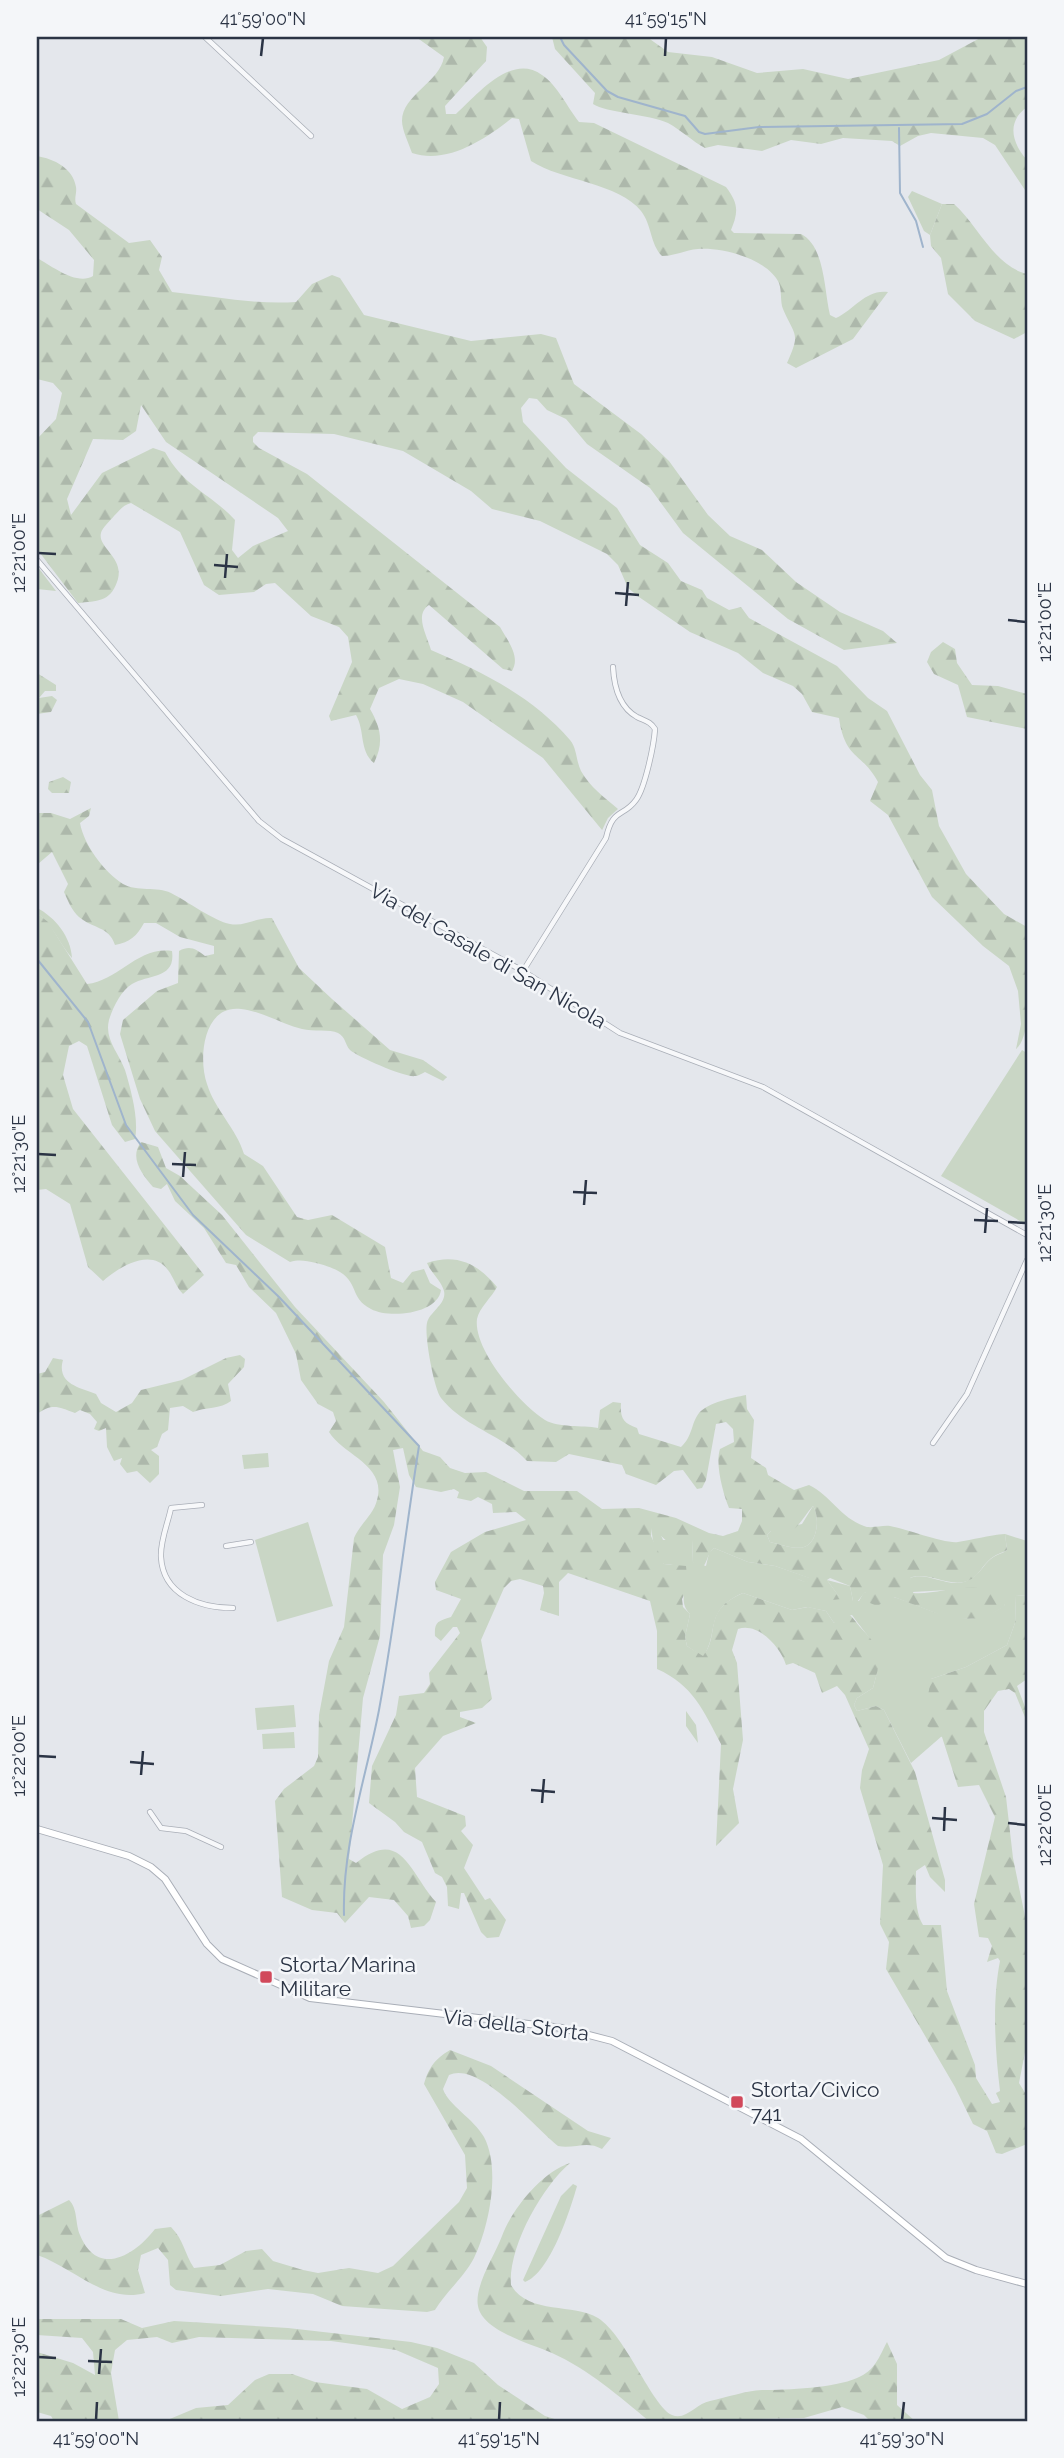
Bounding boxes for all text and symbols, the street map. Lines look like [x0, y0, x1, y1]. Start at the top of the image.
text: 41°59'00"N [220, 8, 306, 29]
text: 41°59'15"N [625, 8, 707, 29]
text: 12°21'00"E [8, 513, 29, 593]
text: 12°21'00"E [1034, 582, 1055, 662]
street label: Via del Casale di San Nicola [366, 878, 611, 1034]
text: 12°21'30"E [8, 1115, 29, 1193]
text: 12°21'30"E [1034, 1184, 1055, 1262]
text: 12°22'00"E [8, 1715, 29, 1797]
text: 12°22'00"E [1034, 1784, 1055, 1866]
place label: Storta/Marina Militare [280, 1952, 416, 2001]
marker: Storta/Marina Militare [258, 1969, 274, 1985]
street label: Via della Storta [442, 2003, 591, 2046]
place label: Storta/Civico 741 [751, 2077, 880, 2126]
marker: Storta/Civico 741 [729, 2094, 745, 2110]
text: 12°22'30"E [8, 2317, 29, 2397]
text: 41°59'00"N [53, 2428, 139, 2449]
text: 41°59'15"N [458, 2428, 540, 2449]
text: 41°59'30"N [860, 2428, 944, 2449]

